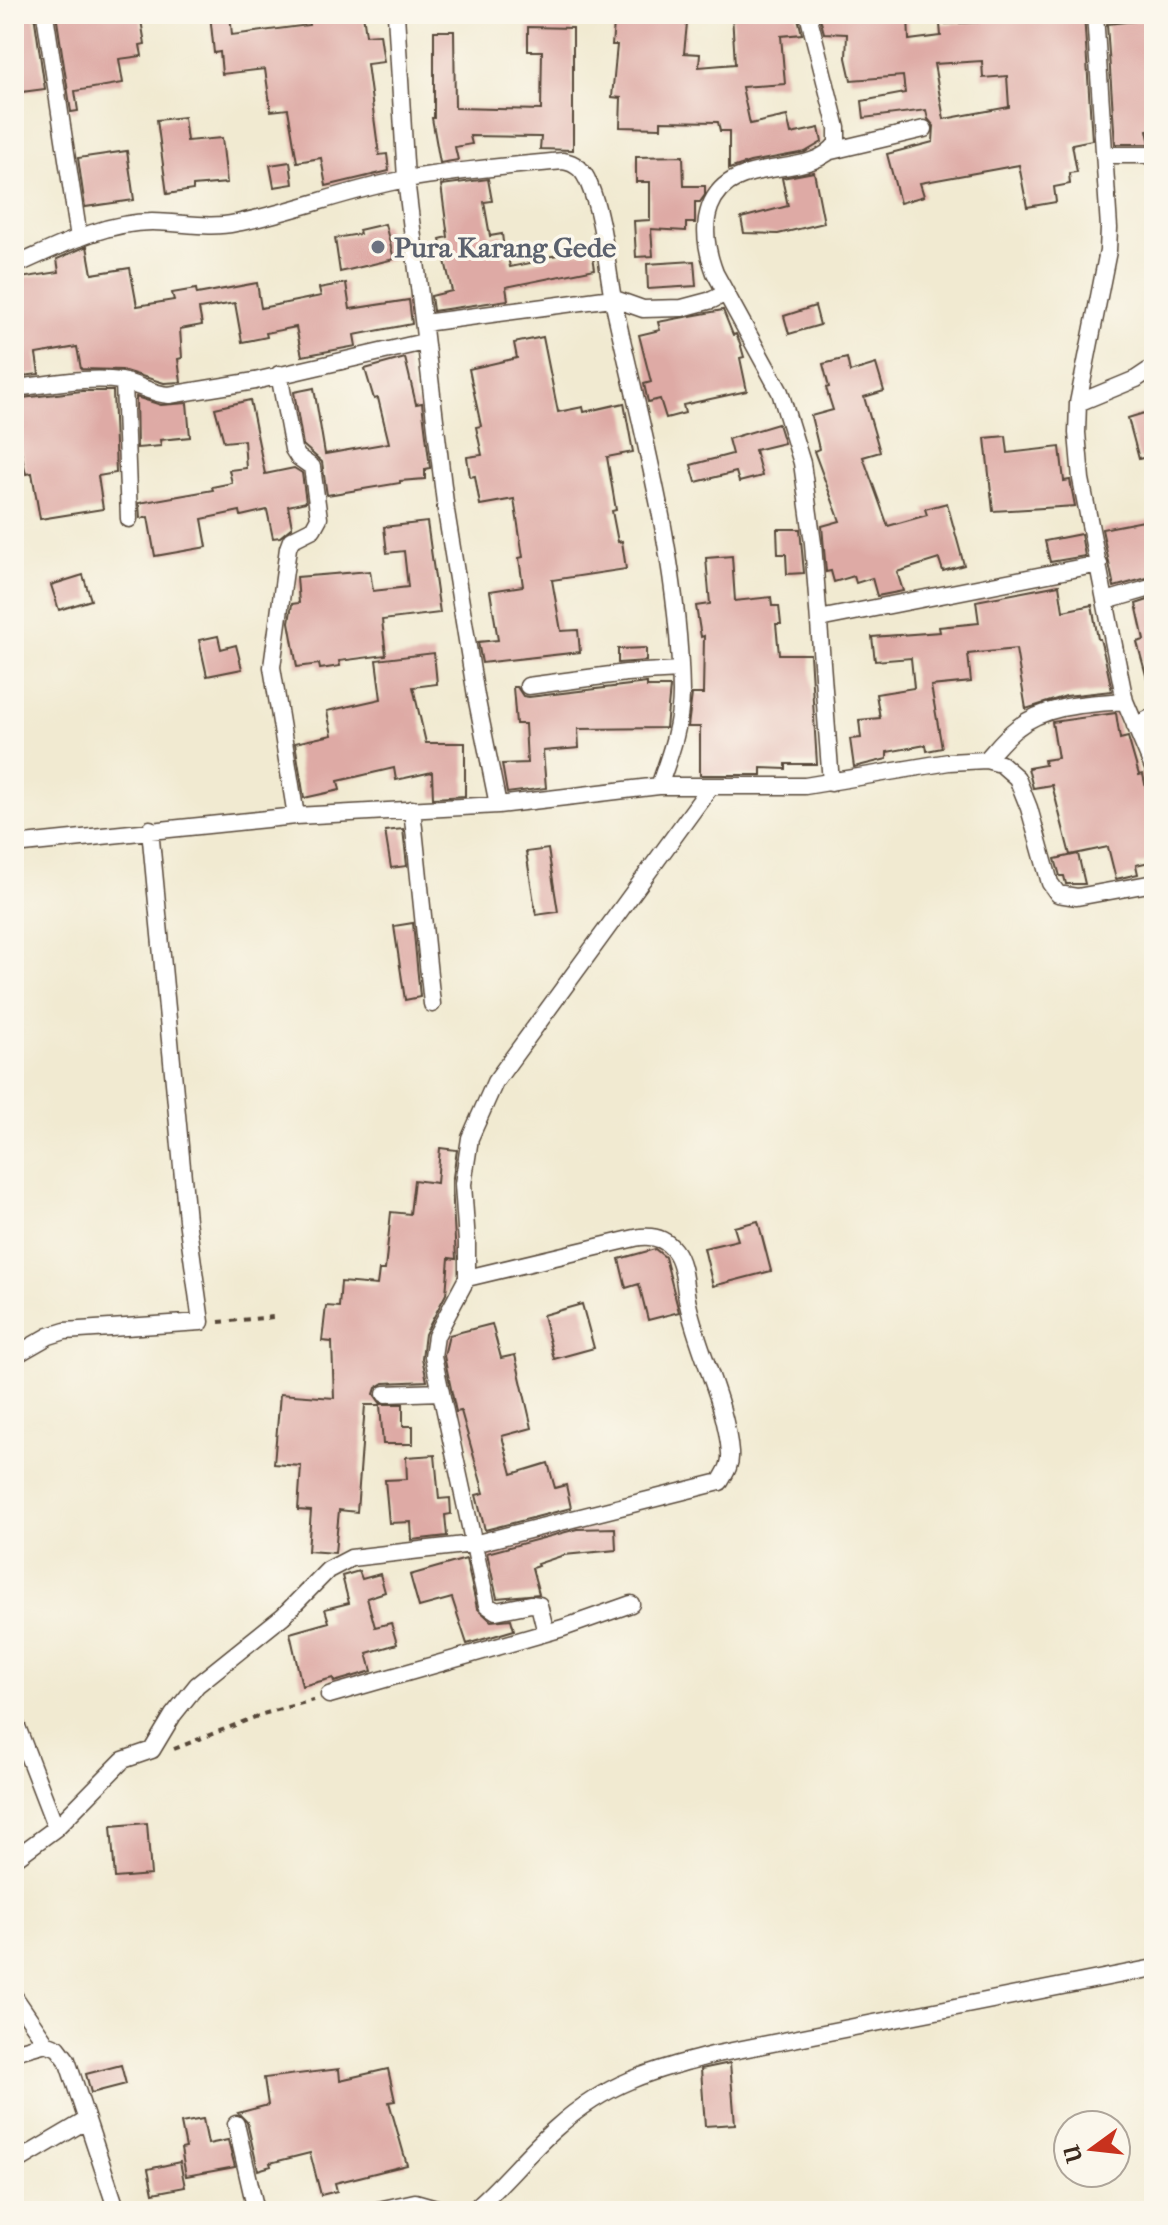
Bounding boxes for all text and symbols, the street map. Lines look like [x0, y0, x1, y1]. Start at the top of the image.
place label: Pura Karang Gede [394, 231, 616, 264]
marker: Pura Karang Gede [369, 238, 387, 256]
north arrow [1052, 2109, 1132, 2189]
text: U [1059, 2141, 1089, 2167]

